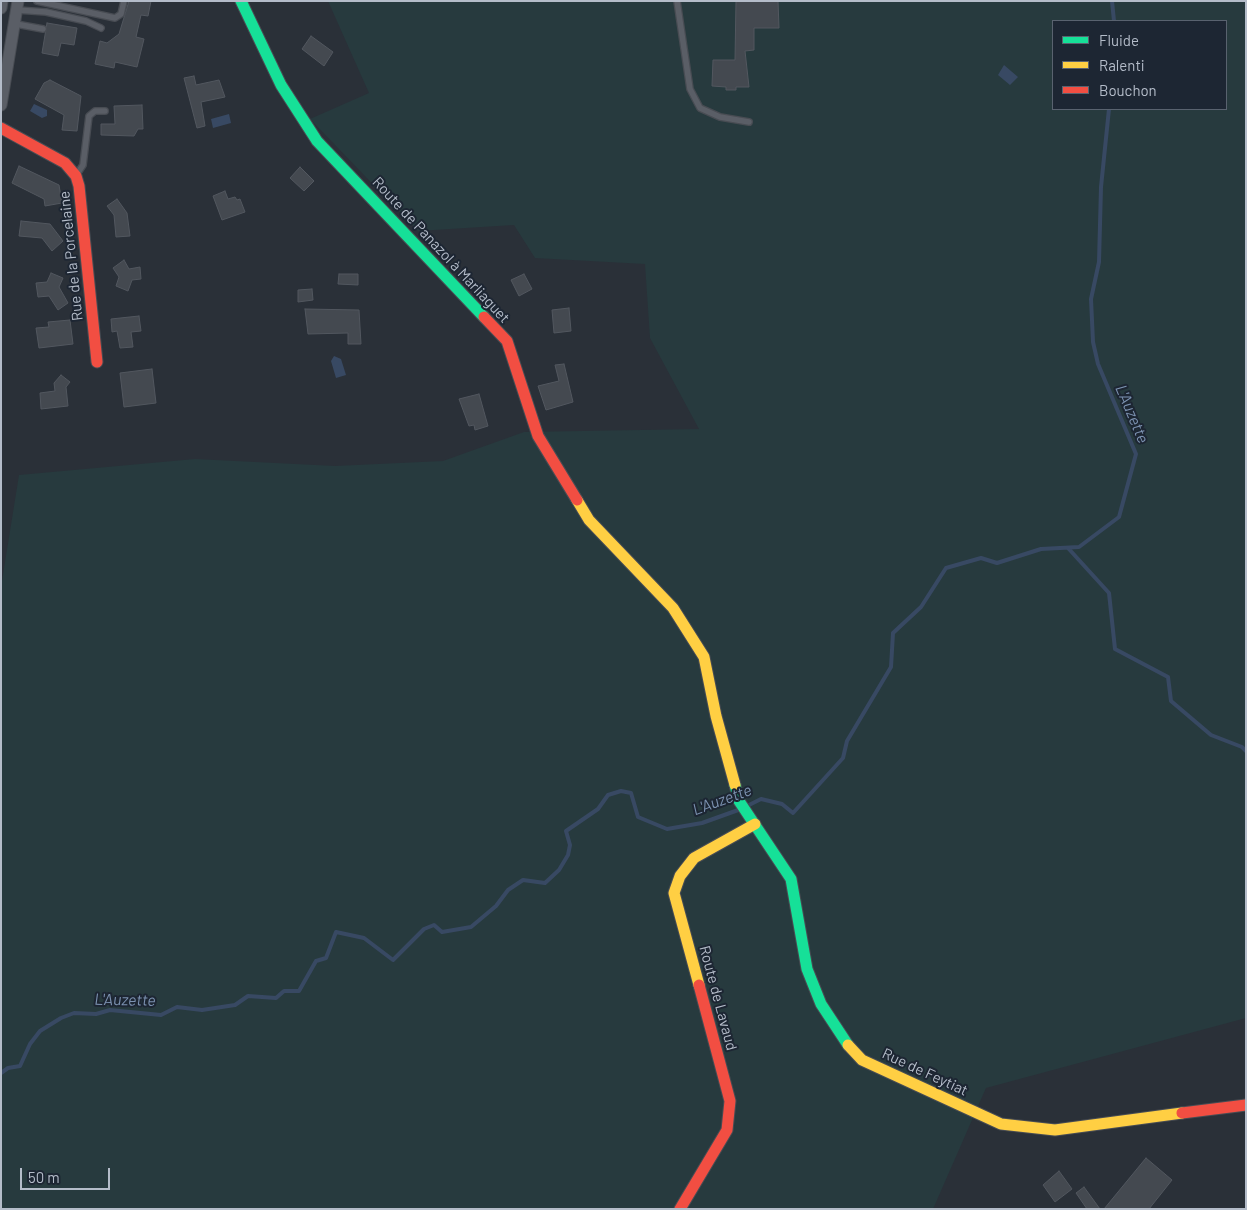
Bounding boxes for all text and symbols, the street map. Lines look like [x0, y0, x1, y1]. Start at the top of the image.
legend [1052, 20, 1227, 110]
text: Fluide [1099, 31, 1139, 49]
text: Ralenti [1099, 56, 1145, 74]
text: Bouchon [1099, 81, 1157, 99]
street label: Route de Panazol à Marliaguet [369, 173, 513, 327]
street label: Rue de la Porcelaine [55, 190, 87, 322]
water label: L'Auzette [1111, 382, 1153, 446]
water label: L'Auzette [690, 780, 754, 820]
street label: Route de Lavaud [695, 944, 741, 1052]
water label: L'Auzette [94, 990, 156, 1010]
street label: Rue de Feytiat [879, 1044, 971, 1100]
scale bar [22, 1158, 112, 1190]
text: 50 m [28, 1168, 60, 1186]

